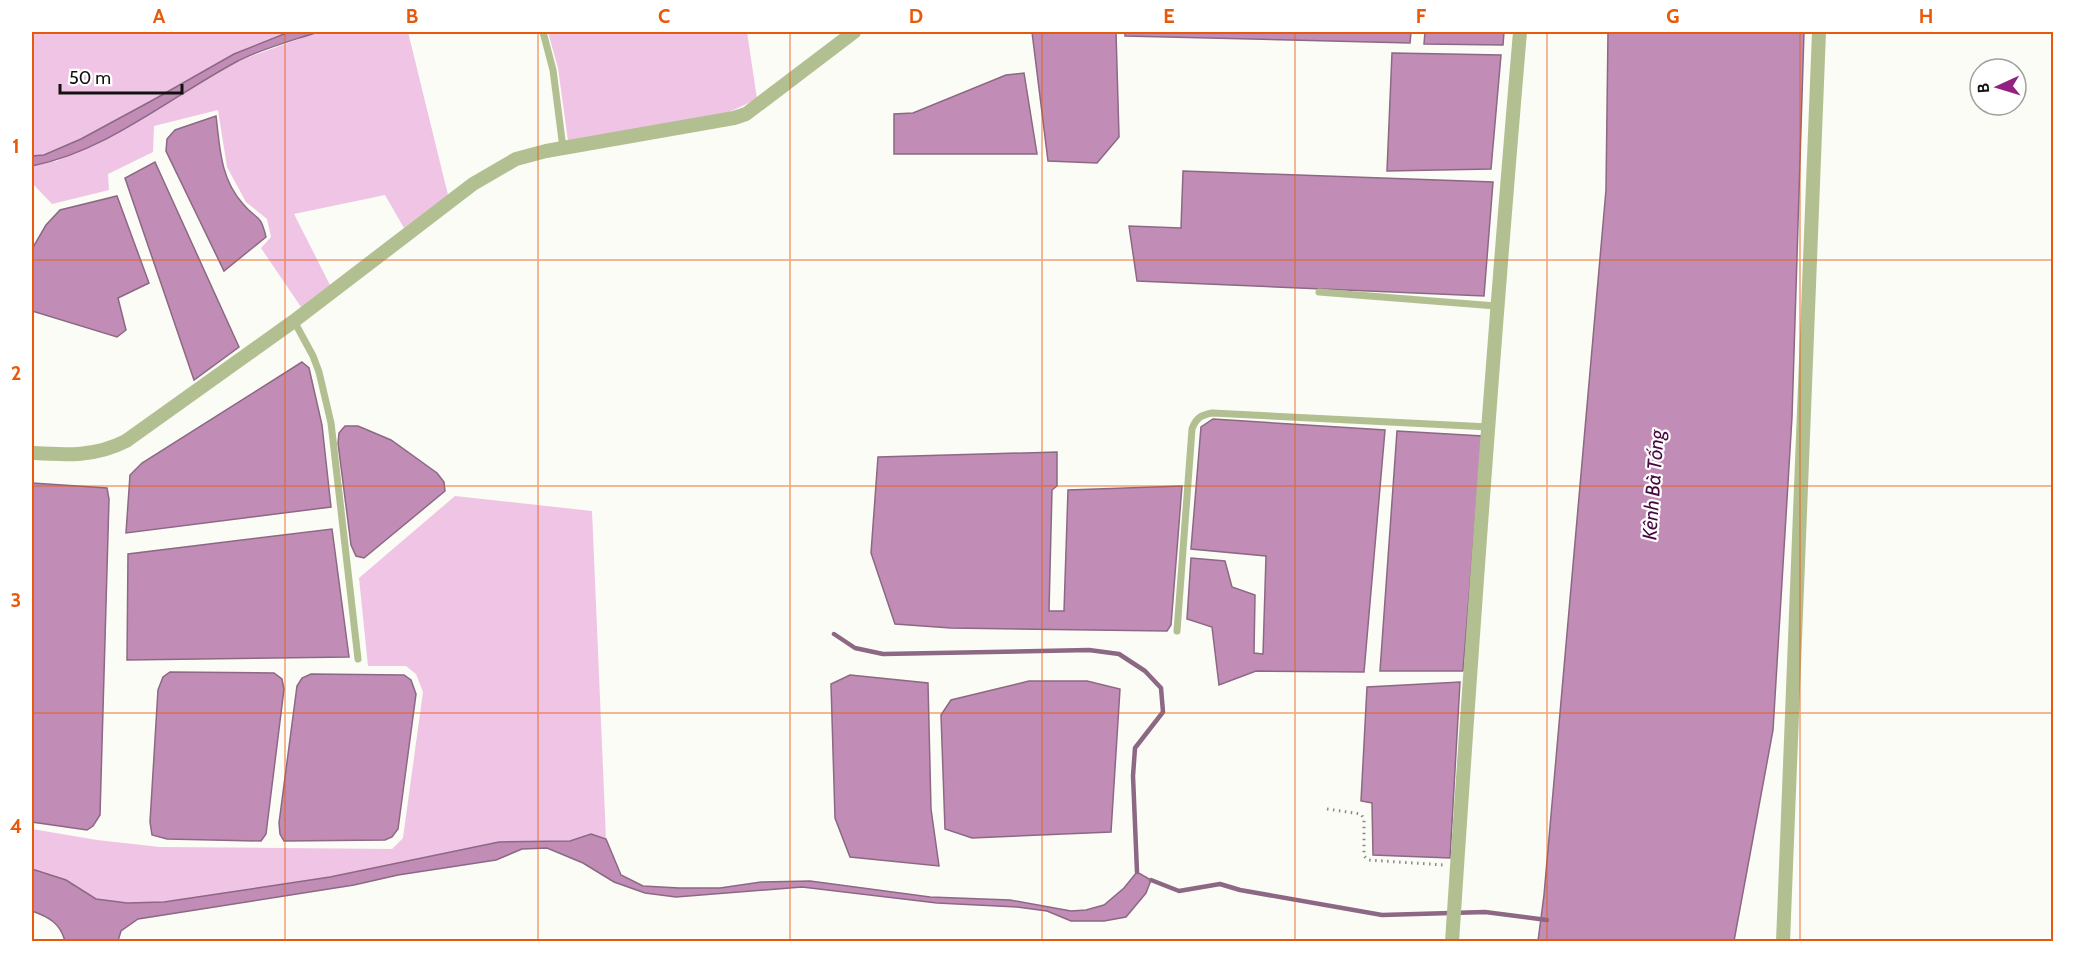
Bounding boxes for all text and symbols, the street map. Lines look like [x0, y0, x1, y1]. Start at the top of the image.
text: A [153, 4, 166, 28]
text: B [406, 4, 418, 28]
text: C [658, 4, 670, 28]
text: D [909, 4, 923, 28]
text: E [1163, 4, 1175, 28]
text: F [1416, 4, 1427, 28]
text: G [1666, 4, 1680, 28]
text: H [1919, 4, 1933, 28]
scale bar [60, 57, 182, 95]
north arrow [1968, 57, 2028, 117]
text: 50 m [69, 67, 111, 89]
text: B [1974, 82, 1993, 94]
text: 1 [12, 134, 20, 158]
text: 2 [11, 361, 21, 385]
water label: Kênh Bà Tống [1637, 428, 1669, 541]
text: 3 [11, 588, 21, 612]
text: 4 [10, 814, 22, 838]

